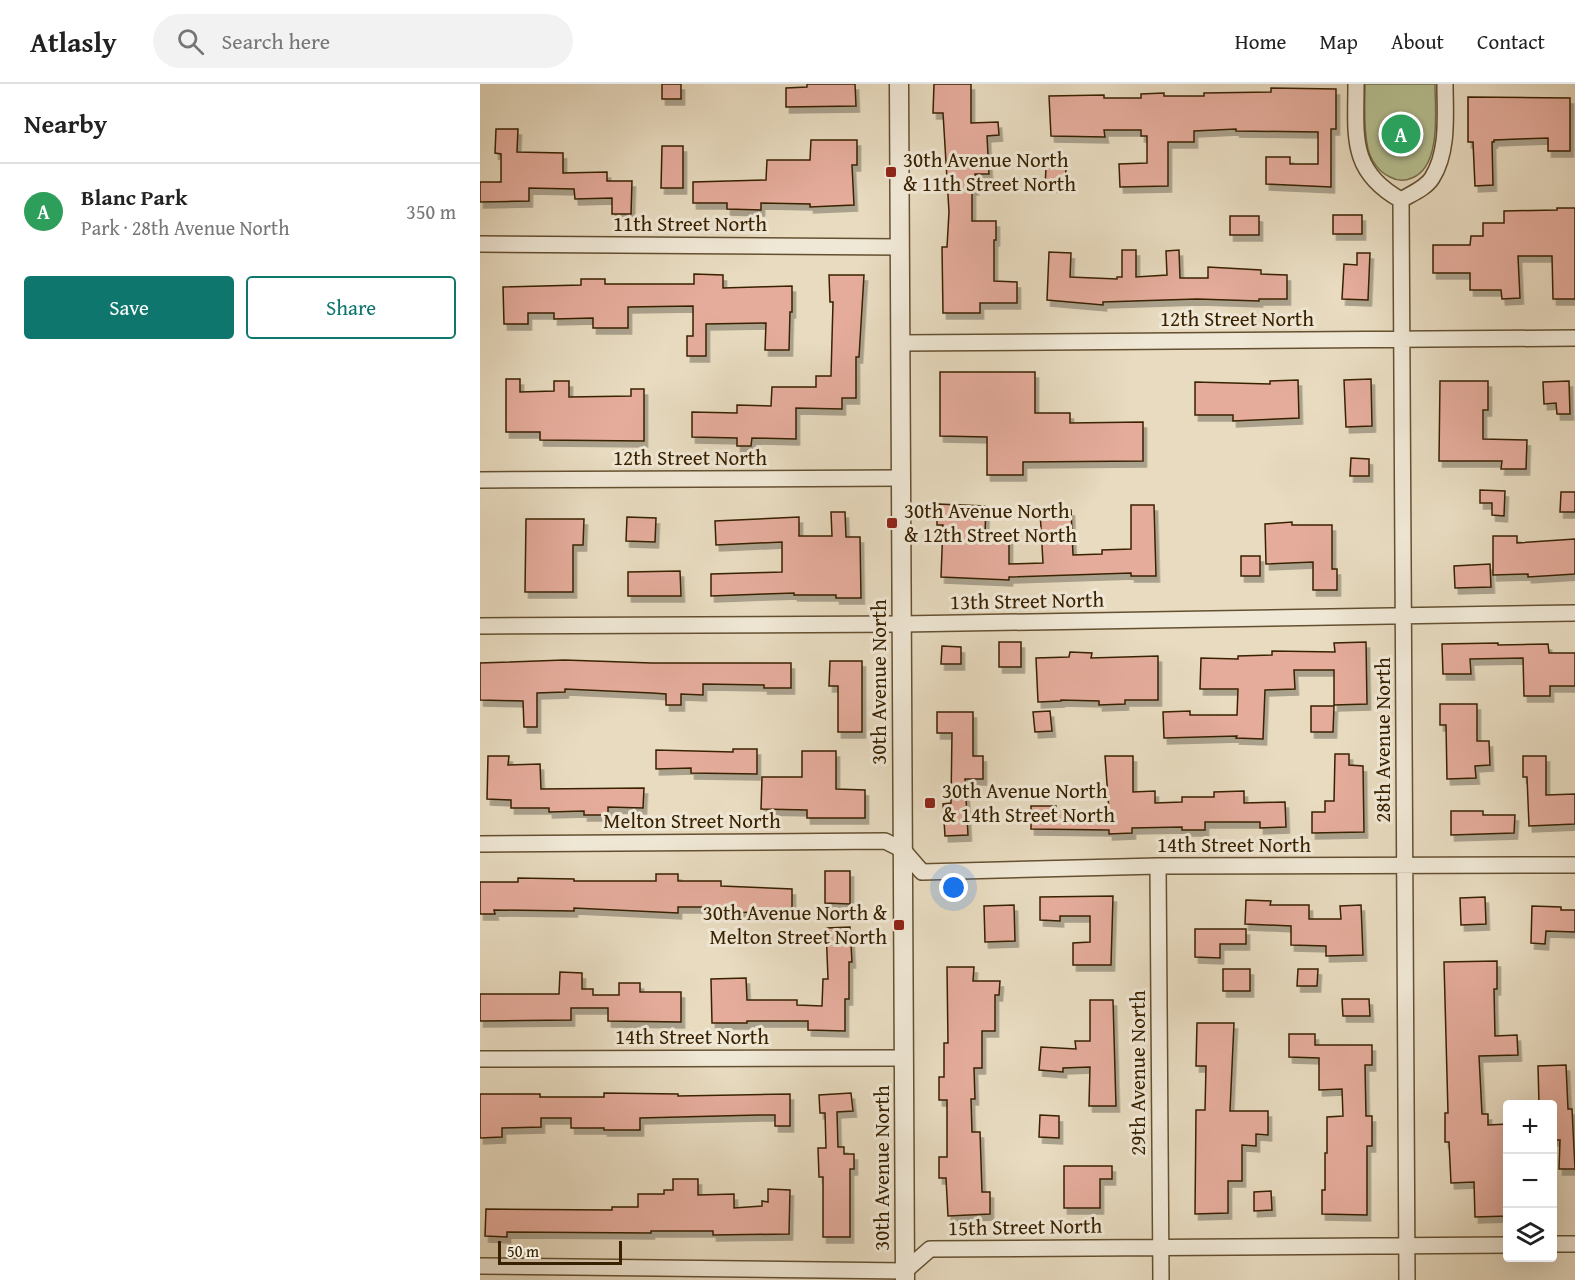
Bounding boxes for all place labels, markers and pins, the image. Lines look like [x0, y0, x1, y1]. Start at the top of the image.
pin: A [1382, 112, 1420, 156]
place label: 30th Avenue North & 11th Street North [903, 144, 1076, 199]
marker: 30th Avenue North & 11th Street North [884, 165, 898, 179]
place label: 30th Avenue North & 12th Street North [904, 495, 1077, 550]
marker: 30th Avenue North & 12th Street North [885, 516, 899, 530]
place label: 30th Avenue North & 14th Street North [942, 775, 1115, 830]
marker: 30th Avenue North & 14th Street North [923, 796, 937, 810]
place label: 30th Avenue North & Melton Street North [703, 897, 888, 952]
marker: 30th Avenue North & Melton Street North [892, 918, 906, 932]

